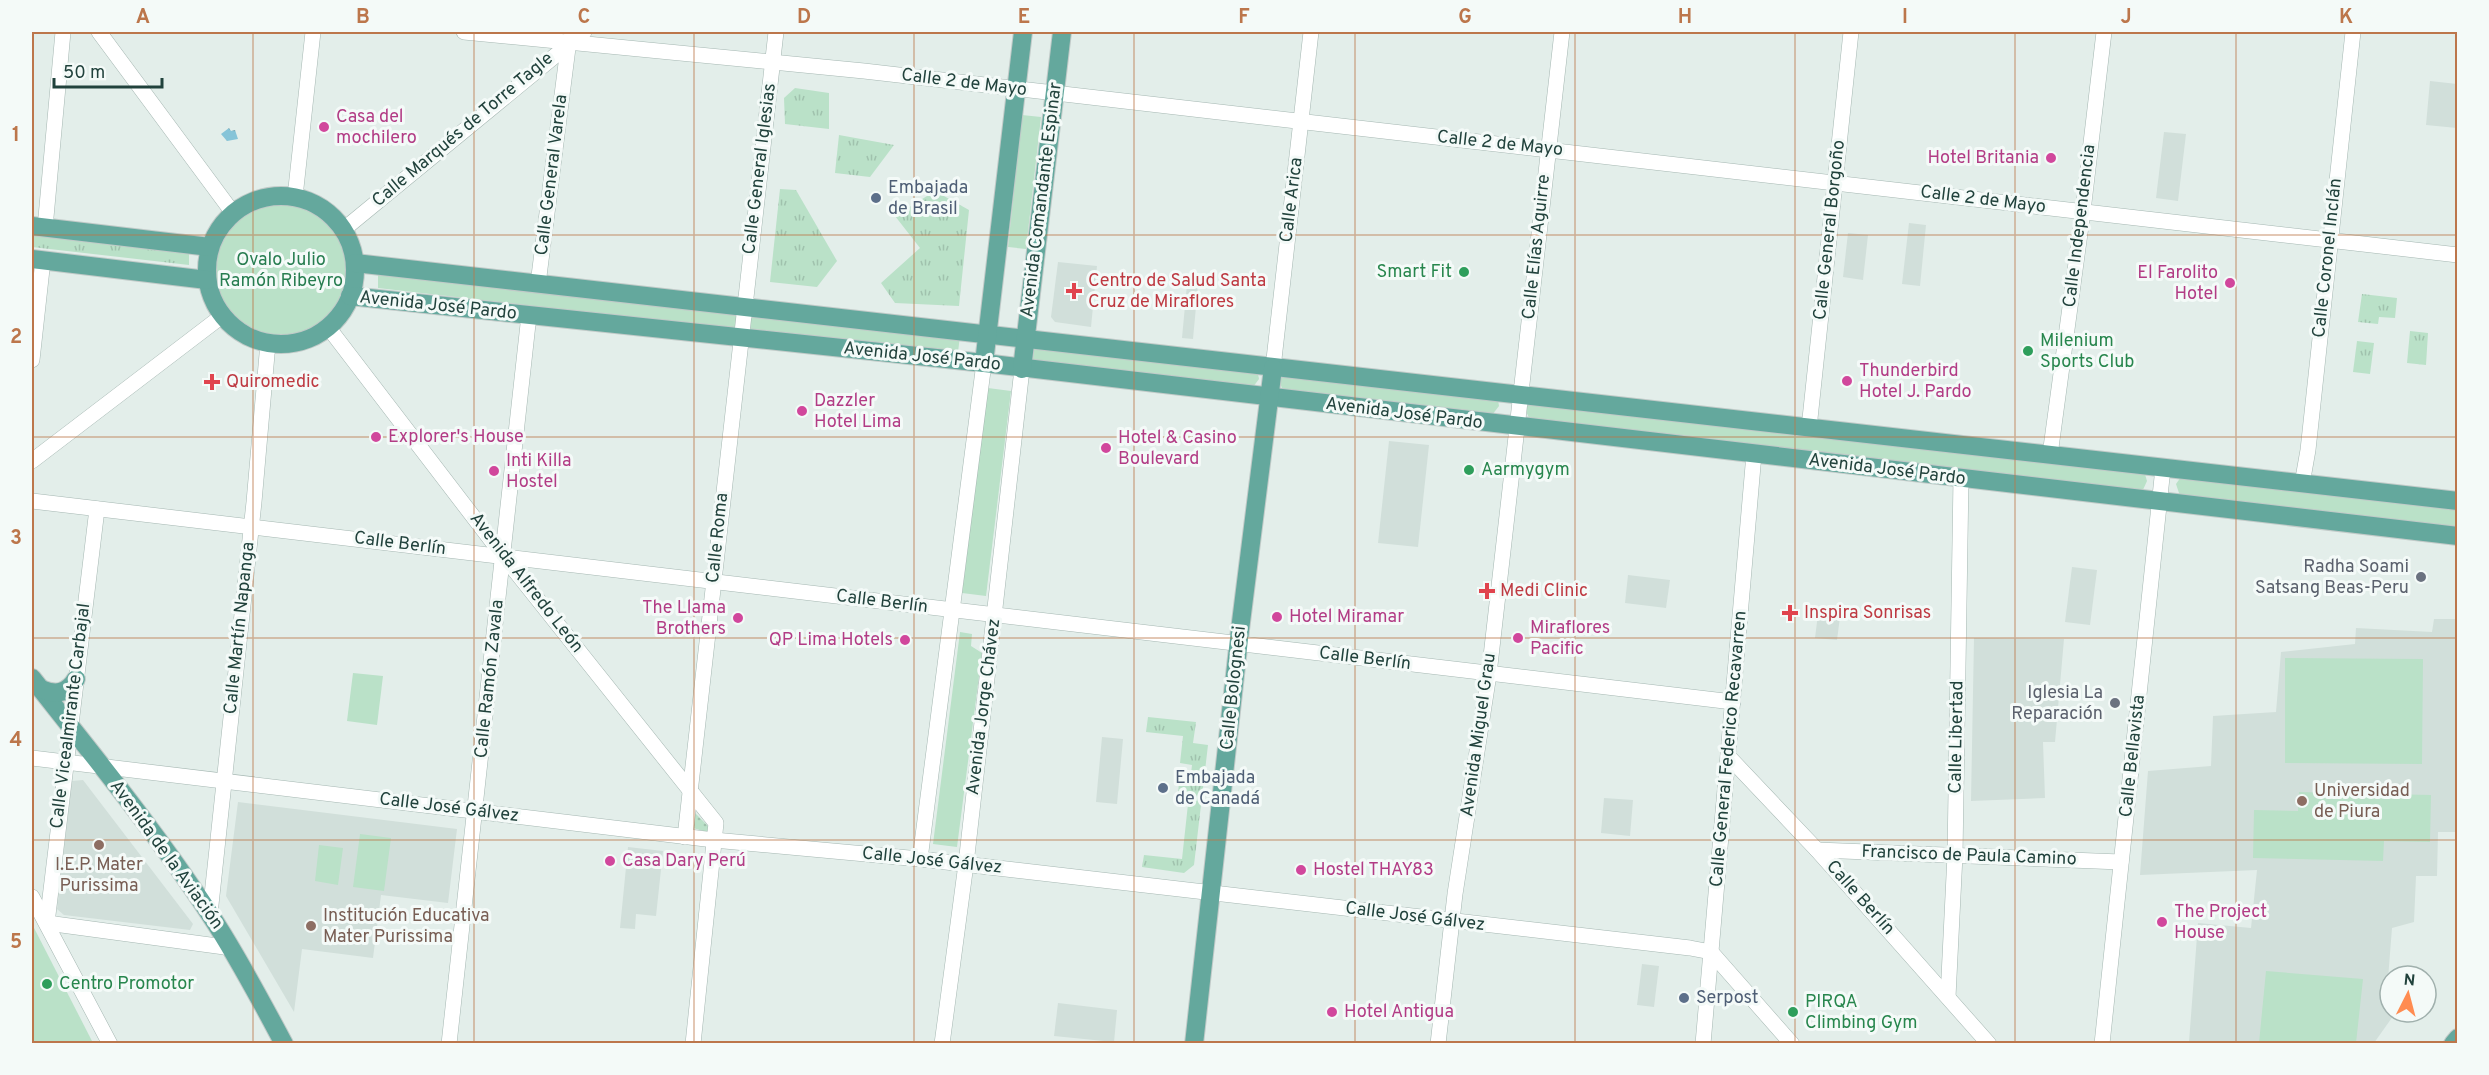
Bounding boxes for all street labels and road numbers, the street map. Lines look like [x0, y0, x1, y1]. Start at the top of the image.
street label: Calle Marqués de Torre Tagle [368, 47, 558, 213]
street label: Calle 2 de Mayo [900, 64, 1028, 102]
street label: Avenida Comandante Espinar [1016, 81, 1068, 319]
street label: Calle General Iglesias [738, 82, 782, 256]
street label: Calle General Varela [531, 93, 573, 257]
street label: Calle 2 de Mayo [1436, 126, 1564, 162]
street label: Calle General Borgoño [1809, 139, 1851, 321]
street label: Calle Independencia [2059, 143, 2101, 309]
street label: Calle Arica [1275, 156, 1309, 244]
street label: Calle Elías Aguirre [1518, 173, 1556, 321]
street label: Calle Coronel Inclán [2308, 177, 2348, 339]
street label: Calle 2 de Mayo [1919, 181, 2047, 219]
street label: Avenida José Pardo [358, 286, 518, 326]
street label: Avenida José Pardo [842, 337, 1002, 377]
street label: Avenida José Pardo [1324, 393, 1484, 435]
street label: Avenida José Pardo [1807, 449, 1967, 491]
street label: Calle Roma [702, 492, 734, 584]
street label: Avenida Alfredo León [464, 508, 588, 658]
street label: Calle Berlín [353, 527, 447, 561]
street label: Calle Martín Napanga [220, 541, 260, 715]
street label: Calle Berlín [835, 585, 929, 619]
street label: Calle Ramón Zavala [470, 598, 510, 760]
street label: Calle Vicealmirante Carbajal [46, 602, 96, 830]
street label: Calle General Federico Recavarren [1705, 610, 1753, 888]
street label: Avenida Jorge Chávez [962, 617, 1006, 797]
street label: Calle Bolognesi [1216, 625, 1252, 751]
street label: Calle Berlín [1318, 642, 1412, 676]
street label: Avenida Miguel Grau [1456, 652, 1502, 818]
street label: Calle Libertad [1945, 680, 1969, 794]
street label: Calle Bellavista [2115, 694, 2151, 818]
street label: Avenida de la Aviación [104, 776, 228, 934]
street label: Calle José Gálvez [378, 788, 520, 828]
street label: Francisco de Paula Camino [1861, 841, 2077, 871]
street label: Calle José Gálvez [861, 842, 1003, 880]
street label: Calle Berlín [1820, 856, 1900, 940]
street label: Calle José Gálvez [1344, 897, 1486, 937]

